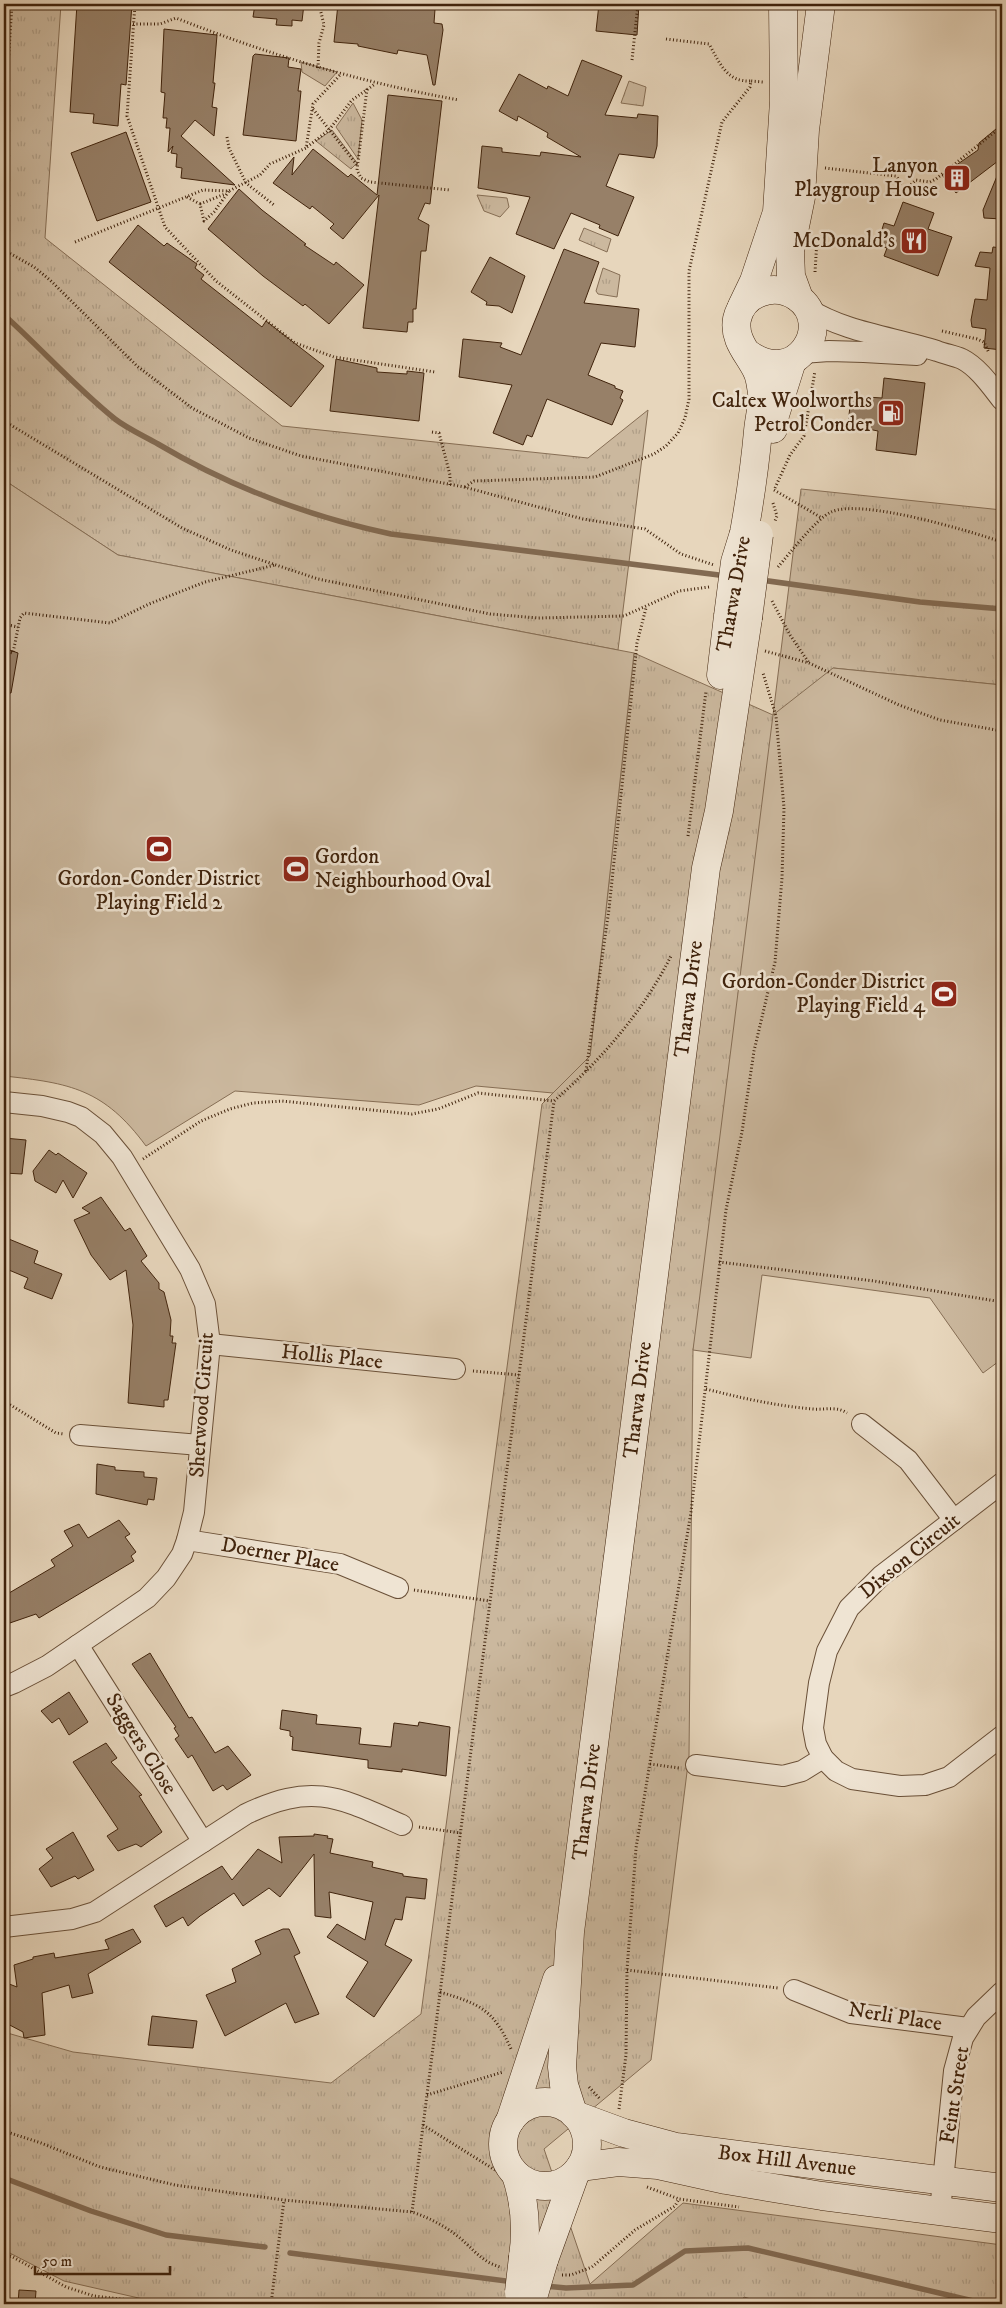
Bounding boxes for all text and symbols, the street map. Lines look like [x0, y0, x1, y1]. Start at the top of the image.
place label: Lanyon Playgroup House [794, 153, 938, 203]
building icon: Lanyon Playgroup House [942, 163, 972, 193]
restaurant icon: McDonald's [899, 226, 929, 256]
place label: McDonald's [792, 228, 895, 254]
place label: Caltex Woolworths Petrol Conder [712, 388, 872, 438]
fuel station icon: Caltex Woolworths Petrol Conder [876, 398, 906, 428]
street label: Tharwa Drive [711, 534, 757, 654]
sports icon: Gordon-Conder District Playing Field 2 [144, 834, 174, 864]
place label: Gordon Neighbourhood Oval [315, 844, 491, 894]
sports icon: Gordon Neighbourhood Oval [281, 854, 311, 884]
place label: Gordon-Conder District Playing Field 2 [57, 866, 261, 916]
street label: Tharwa Drive [669, 939, 709, 1059]
place label: Gordon-Conder District Playing Field 4 [722, 969, 926, 1019]
sports icon: Gordon-Conder District Playing Field 4 [929, 979, 959, 1009]
street label: Sherwood Circuit [184, 1331, 220, 1479]
street label: Hollis Place [280, 1339, 384, 1375]
street label: Tharwa Drive [618, 1340, 658, 1460]
street label: Dixson Circuit [854, 1507, 966, 1605]
street label: Doerner Place [219, 1532, 341, 1578]
street label: Saggers Close [100, 1689, 183, 1800]
street label: Tharwa Drive [567, 1742, 607, 1862]
street label: Nerli Place [846, 1997, 944, 2037]
street label: Feint Street [934, 2044, 976, 2146]
street label: Box Hill Avenue [716, 2140, 858, 2182]
scale bar [35, 2243, 170, 2275]
text: 50 m [42, 2252, 72, 2271]

